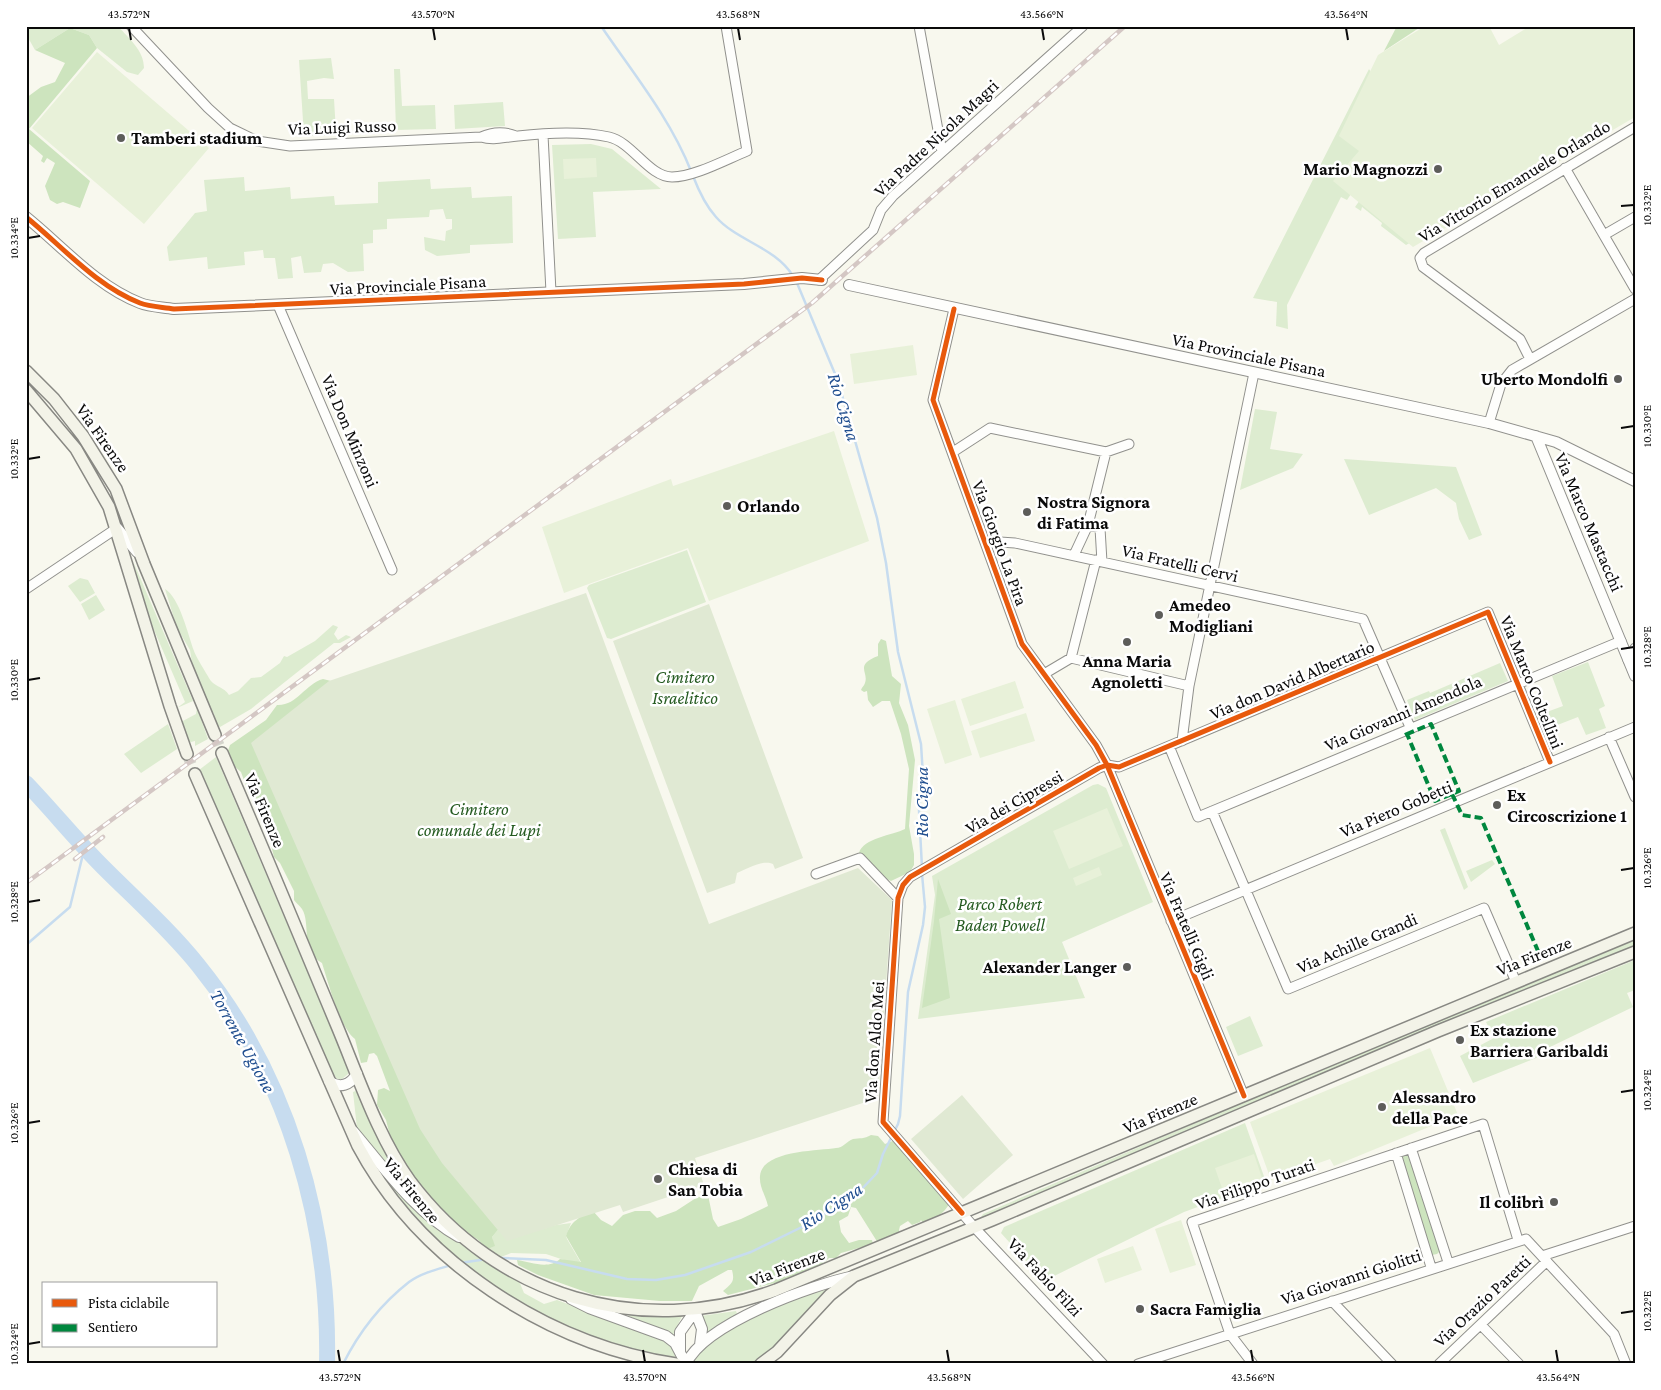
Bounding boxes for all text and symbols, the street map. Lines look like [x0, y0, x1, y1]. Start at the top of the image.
text: 43.572°N [108, 7, 150, 21]
text: 43.570°N [411, 7, 455, 21]
text: 43.568°N [716, 7, 760, 21]
text: 43.566°N [1020, 7, 1064, 21]
text: 43.564°N [1324, 7, 1368, 21]
street label: Via Padre Nicola Magri [870, 75, 1003, 201]
street label: Via Luigi Russo [287, 115, 397, 139]
street label: Via Vittorio Emanuele Orlando [1414, 116, 1614, 246]
place label: Tamberi stadium [131, 128, 263, 148]
marker: Tamberi stadium [115, 132, 127, 144]
place label: Mario Magnozzi [1303, 159, 1429, 179]
marker: Mario Magnozzi [1432, 163, 1444, 175]
text: 10.332°E [1640, 184, 1654, 225]
text: 10.334°E [7, 217, 21, 259]
street label: Via Provinciale Pisana [329, 271, 487, 299]
street label: Via Provinciale Pisana [1170, 329, 1328, 381]
place label: Uberto Mondolfi [1481, 369, 1608, 389]
water label: Rio Cigna [824, 370, 864, 444]
street label: Via Don Minzoni [317, 372, 383, 491]
marker: Uberto Mondolfi [1612, 373, 1624, 385]
street label: Via Firenze [72, 400, 134, 476]
text: 10.330°E [1640, 404, 1654, 447]
text: 10.332°E [7, 438, 21, 479]
street label: Via Marco Mastacchi [1551, 449, 1627, 595]
street label: Via Giorgio La Pira [968, 478, 1032, 608]
place label: Nostra Signora di Fatima [1037, 492, 1150, 533]
place label: Orlando [737, 496, 800, 516]
marker: Orlando [721, 500, 733, 512]
marker: Nostra Signora di Fatima [1021, 506, 1033, 518]
street label: Via Fratelli Cervi [1120, 540, 1240, 586]
place label: Amedeo Modigliani [1168, 595, 1254, 636]
marker: Amedeo Modigliani [1153, 609, 1165, 621]
street label: Via Marco Coltellini [1496, 612, 1568, 752]
text: 10.328°E [1640, 626, 1654, 668]
marker: Anna Maria Agnoletti [1121, 636, 1133, 648]
street label: Via don David Albertario [1207, 636, 1377, 724]
place label: Anna Maria Agnoletti [1081, 651, 1172, 692]
text: 10.330°E [7, 658, 21, 701]
park label: Cimitero Israelitico [652, 667, 718, 708]
street label: Via Giovanni Amendola [1321, 671, 1485, 755]
street label: Via dei Cipressi [962, 766, 1067, 838]
water label: Rio Cigna [911, 767, 932, 837]
street label: Via Firenze [240, 770, 290, 850]
street label: Via Piero Gobetti [1337, 776, 1456, 842]
place label: Ex Circoscrizione 1 [1507, 785, 1627, 826]
park label: Cimitero comunale dei Lupi [417, 799, 541, 840]
marker: Ex Circoscrizione 1 [1491, 799, 1503, 811]
text: 10.326°E [1640, 847, 1654, 888]
street label: Via Fratelli Gigli [1155, 869, 1219, 983]
text: 10.328°E [7, 881, 21, 923]
park label: Parco Robert Baden Powell [955, 894, 1045, 935]
street label: Via Achille Grandi [1294, 909, 1420, 977]
street label: Via Firenze [1494, 932, 1574, 980]
place label: Alexander Langer [982, 957, 1117, 977]
marker: Alexander Langer [1121, 961, 1133, 973]
street label: Via don Aldo Mei [860, 980, 888, 1104]
water label: Torrente Ugione [206, 986, 280, 1096]
place label: Ex stazione Barriera Garibaldi [1470, 1020, 1609, 1061]
marker: Ex stazione Barriera Garibaldi [1454, 1034, 1466, 1046]
text: 10.324°E [1640, 1069, 1654, 1111]
place label: Alessandro della Pace [1391, 1087, 1476, 1128]
street label: Via Firenze [1120, 1088, 1200, 1138]
marker: Alessandro della Pace [1376, 1101, 1388, 1113]
text: 10.326°E [7, 1102, 21, 1143]
street label: Via Firenze [379, 1153, 445, 1227]
street label: Via Filippo Turati [1193, 1154, 1318, 1214]
place label: Chiesa di San Tobia [668, 1159, 743, 1200]
marker: Chiesa di San Tobia [652, 1173, 664, 1185]
water label: Rio Cigna [796, 1178, 866, 1234]
place label: Il colibrì [1479, 1192, 1545, 1212]
marker: Il colibrì [1548, 1196, 1560, 1208]
street label: Via Fabio Filzi [1004, 1234, 1087, 1321]
street label: Via Firenze [747, 1243, 828, 1290]
street label: Via Giovanni Giolitti [1278, 1245, 1424, 1309]
street label: Via Orazio Paretti [1429, 1251, 1535, 1351]
legend [42, 1282, 218, 1348]
text: 10.322°E [1640, 1290, 1654, 1331]
text: Pista ciclabile [88, 1295, 170, 1311]
place label: Sacra Famiglia [1150, 1299, 1262, 1319]
marker: Sacra Famiglia [1134, 1303, 1146, 1315]
text: Sentiero [88, 1319, 138, 1335]
text: 10.324°E [7, 1323, 21, 1365]
text: 43.572°N [319, 1370, 361, 1384]
text: 43.570°N [623, 1370, 667, 1384]
text: 43.568°N [927, 1370, 971, 1384]
text: 43.566°N [1231, 1370, 1275, 1384]
text: 43.564°N [1536, 1370, 1580, 1384]

